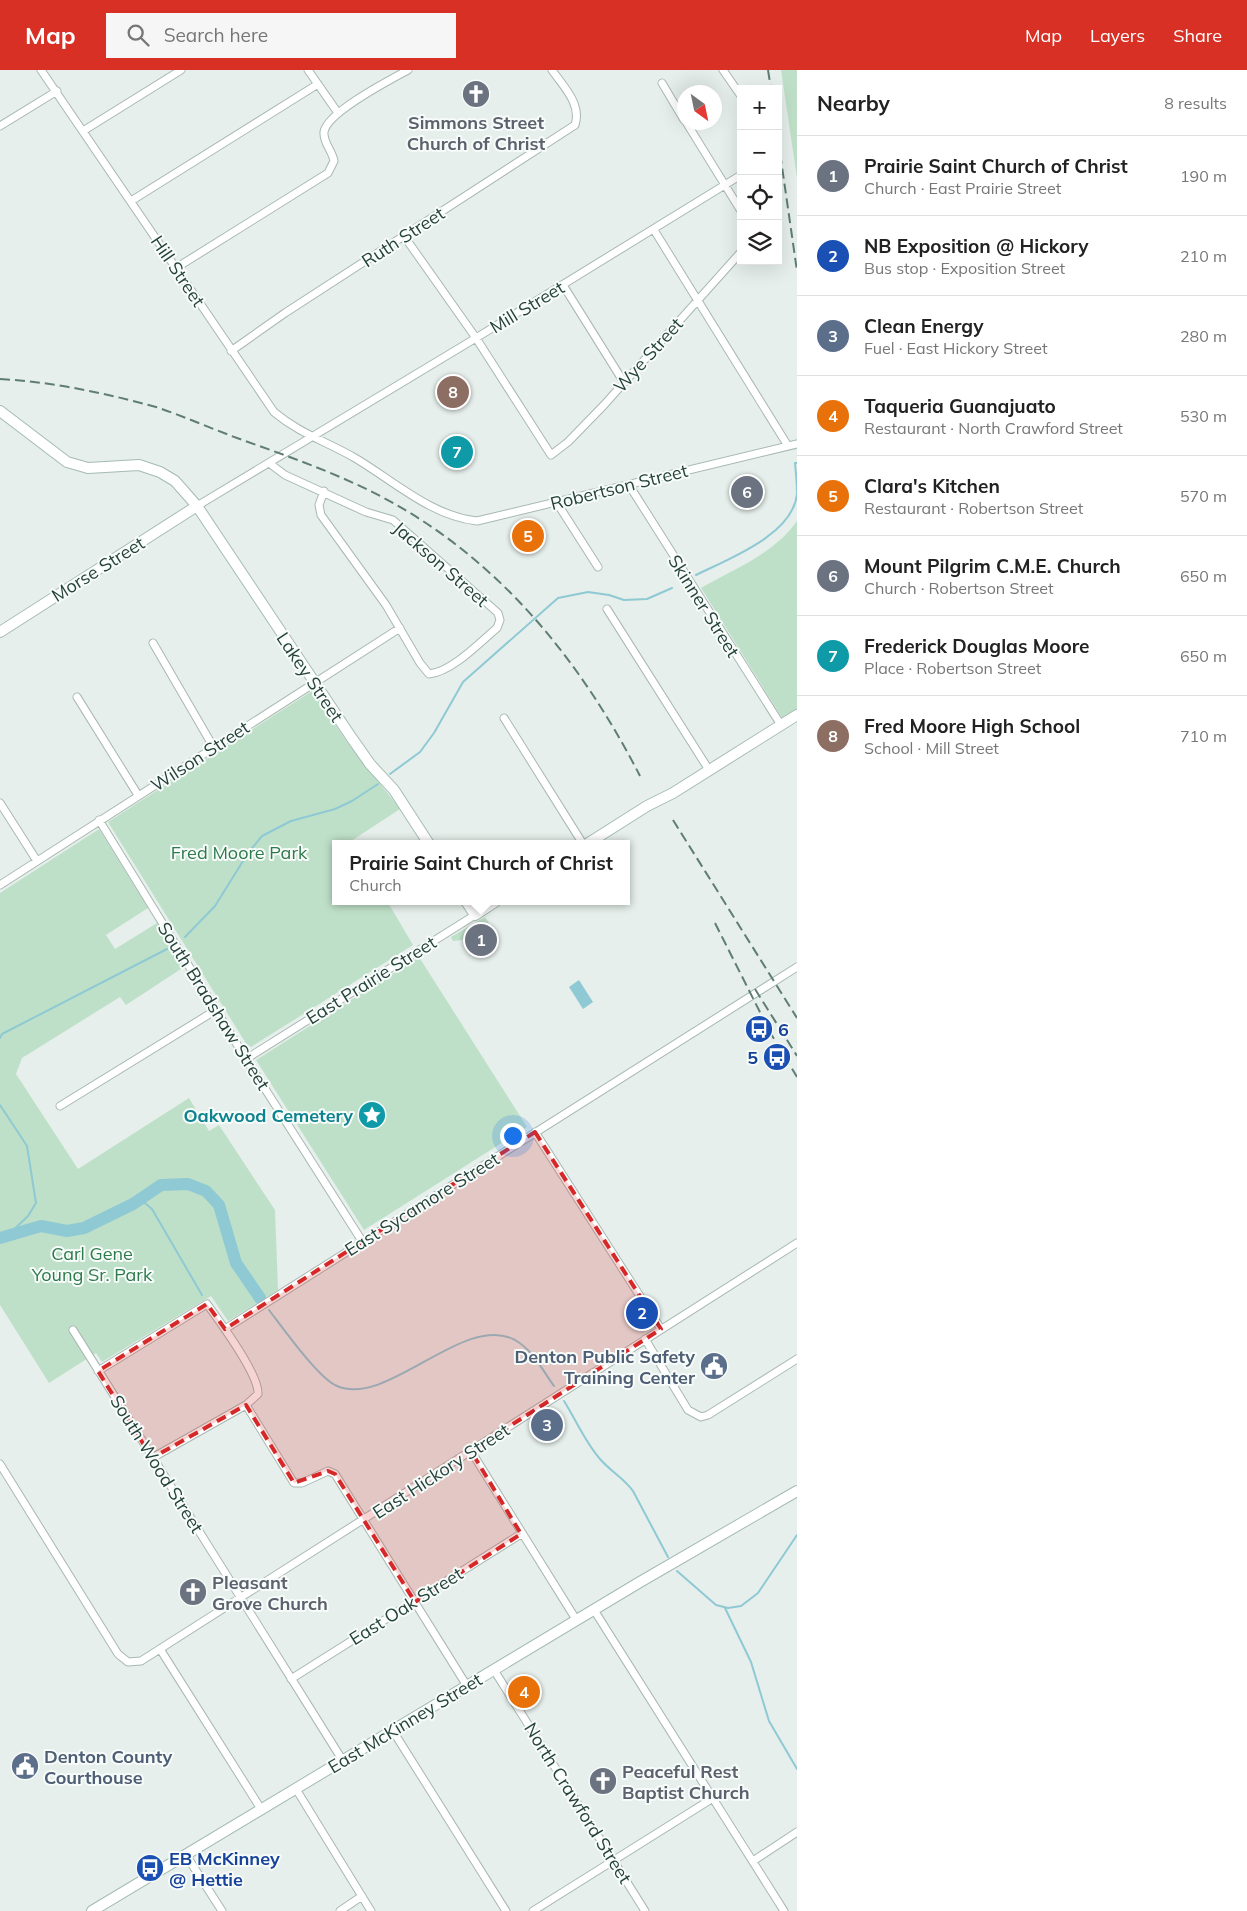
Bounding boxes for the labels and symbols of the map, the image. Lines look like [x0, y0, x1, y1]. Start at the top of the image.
church icon: Simmons Street Church of Christ [461, 79, 491, 109]
north arrow [677, 85, 722, 130]
place label: Simmons Street Church of Christ [407, 111, 545, 155]
street label: Ruth Street [357, 202, 449, 272]
street label: Hill Street [146, 231, 210, 311]
street label: Mill Street [486, 276, 568, 338]
street label: Wye Street [608, 313, 688, 397]
pin: 8 [437, 373, 469, 411]
pin: 7 [441, 433, 473, 471]
street label: Robertson Street [548, 459, 690, 515]
pin: 6 [731, 473, 763, 511]
street label: Jackson Street [389, 516, 493, 612]
pin: 5 [512, 517, 544, 555]
street label: Morse Street [47, 531, 149, 607]
street label: Skinner Street [663, 550, 745, 662]
street label: Lakey Street [272, 628, 348, 726]
street label: Wilson Street [146, 716, 254, 796]
park label: Fred Moore Park [171, 841, 308, 864]
street label: South Bradshaw Street [153, 918, 275, 1094]
pin: 1 [465, 921, 497, 959]
street label: East Prairie Street [302, 931, 440, 1029]
bus stop icon: 6 [744, 1014, 774, 1044]
place label: 6 [778, 1018, 789, 1041]
bus stop icon: 5 [762, 1042, 792, 1072]
place label: 5 [747, 1046, 758, 1069]
place icon: Oakwood Cemetery [357, 1100, 387, 1130]
place label: Oakwood Cemetery [183, 1104, 353, 1127]
your location [500, 1123, 526, 1149]
street label: East Sycamore Street [340, 1147, 504, 1261]
park label: Carl Gene Young Sr. Park [31, 1242, 153, 1286]
pin: 2 [626, 1294, 658, 1332]
place label: Denton Public Safety Training Center [515, 1345, 696, 1389]
public building icon: Denton Public Safety Training Center [699, 1351, 729, 1381]
street label: South Wood Street [105, 1391, 209, 1537]
pin: 3 [531, 1406, 563, 1444]
street label: East Hickory Street [368, 1418, 514, 1524]
street label: East Oak Street [345, 1562, 467, 1650]
place label: Pleasant Grove Church [212, 1571, 328, 1615]
church icon: Pleasant Grove Church [178, 1577, 208, 1607]
street label: East McKinney Street [324, 1668, 486, 1778]
pin: 4 [508, 1673, 540, 1711]
street label: North Crawford Street [519, 1718, 637, 1888]
place label: Denton County Courthouse [44, 1745, 173, 1789]
public building icon: Denton County Courthouse [10, 1751, 40, 1781]
place label: Peaceful Rest Baptist Church [622, 1760, 750, 1804]
church icon: Peaceful Rest Baptist Church [588, 1766, 618, 1796]
place label: EB McKinney @ Hettie [169, 1847, 280, 1891]
bus stop icon: EB McKinney @ Hettie [135, 1853, 165, 1883]

